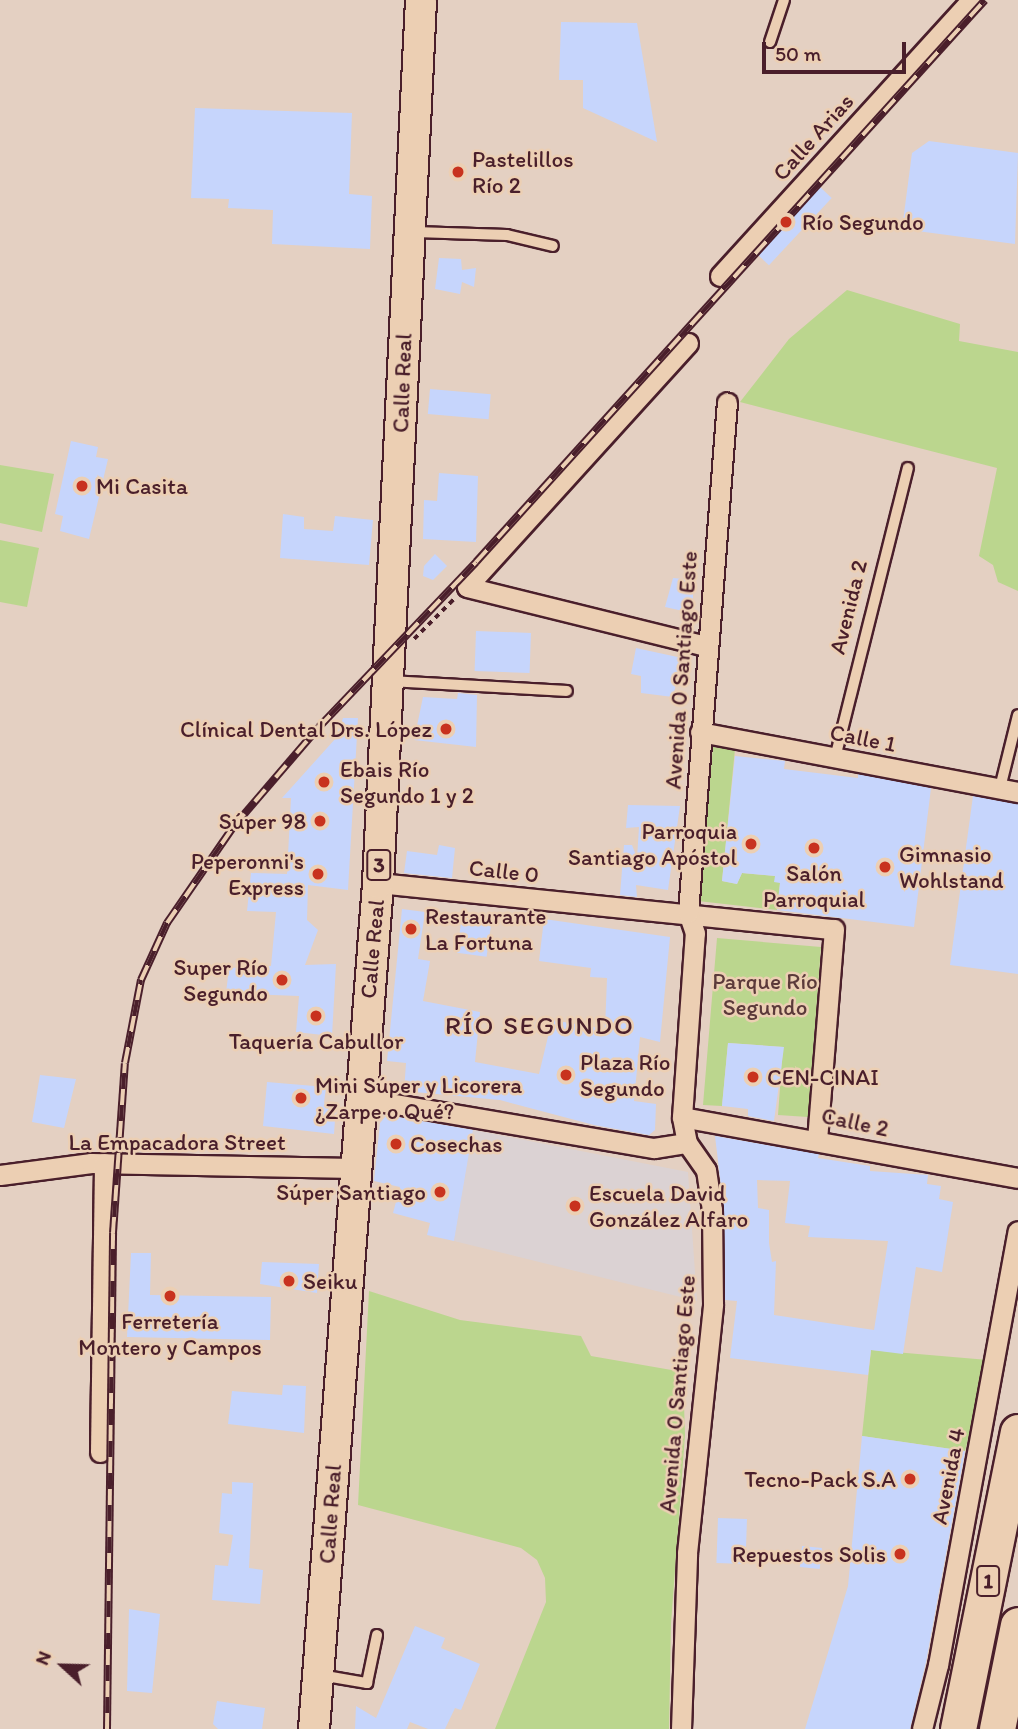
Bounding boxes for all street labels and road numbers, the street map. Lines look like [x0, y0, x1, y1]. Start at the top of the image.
street label: Calle Arias [767, 88, 859, 186]
street label: Calle Real [386, 333, 418, 433]
street label: Avenida 0 Santiago Este [659, 550, 703, 790]
street label: Avenida 2 [823, 557, 873, 657]
street label: Calle 1 [828, 718, 898, 758]
road number: 3 [365, 848, 393, 882]
street label: Calle 0 [468, 854, 540, 888]
street label: Calle Real [354, 899, 390, 999]
street label: Calle 2 [819, 1101, 891, 1143]
street label: La Empacadora Street [68, 1128, 286, 1156]
street label: Avenida 0 Santiago Este [653, 1274, 701, 1514]
street label: Avenida 4 [925, 1425, 971, 1527]
street label: Calle Real [313, 1464, 347, 1564]
road number: 1 [976, 1564, 1000, 1598]

